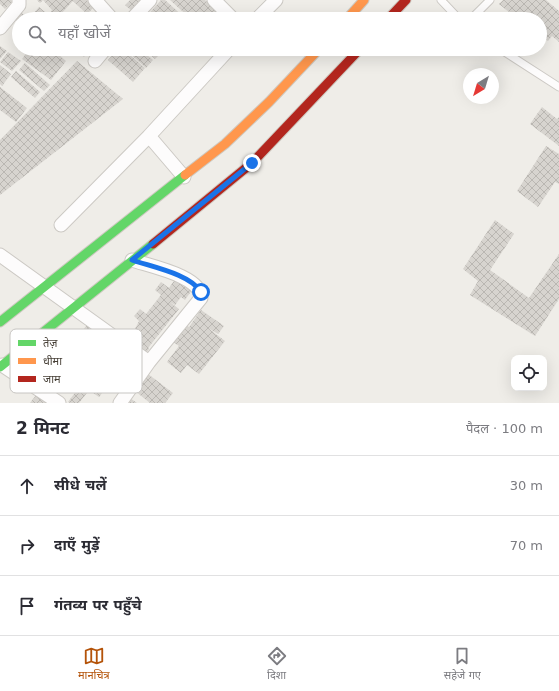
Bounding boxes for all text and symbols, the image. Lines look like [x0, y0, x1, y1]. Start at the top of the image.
search box [12, 12, 547, 56]
icon: search [26, 23, 48, 45]
text: यहाँ खोजें [58, 24, 111, 42]
north arrow [463, 68, 499, 104]
route end [243, 154, 261, 172]
route start [192, 283, 210, 301]
legend [10, 329, 142, 393]
text: तेज़ [43, 337, 58, 350]
text: धीमा [43, 355, 62, 368]
map controls [511, 355, 547, 391]
button: locate [511, 355, 547, 391]
text: जाम [43, 373, 61, 386]
text: 2 मिनट [16, 418, 69, 438]
text: पैदल · 100 m [466, 421, 543, 436]
icon: ahead [16, 475, 38, 497]
text: सीधे चलें [54, 476, 107, 494]
text: 30 m [510, 478, 543, 493]
icon: right [16, 535, 38, 557]
text: दाएँ मुड़ें [54, 536, 100, 554]
text: 70 m [510, 538, 543, 553]
icon: arrive [16, 595, 38, 617]
text: गंतव्य पर पहुँचे [54, 596, 142, 614]
tab: मानचित्र [78, 645, 110, 683]
tab: दिशा [266, 645, 288, 683]
tab: सहेजे गए [444, 645, 481, 683]

